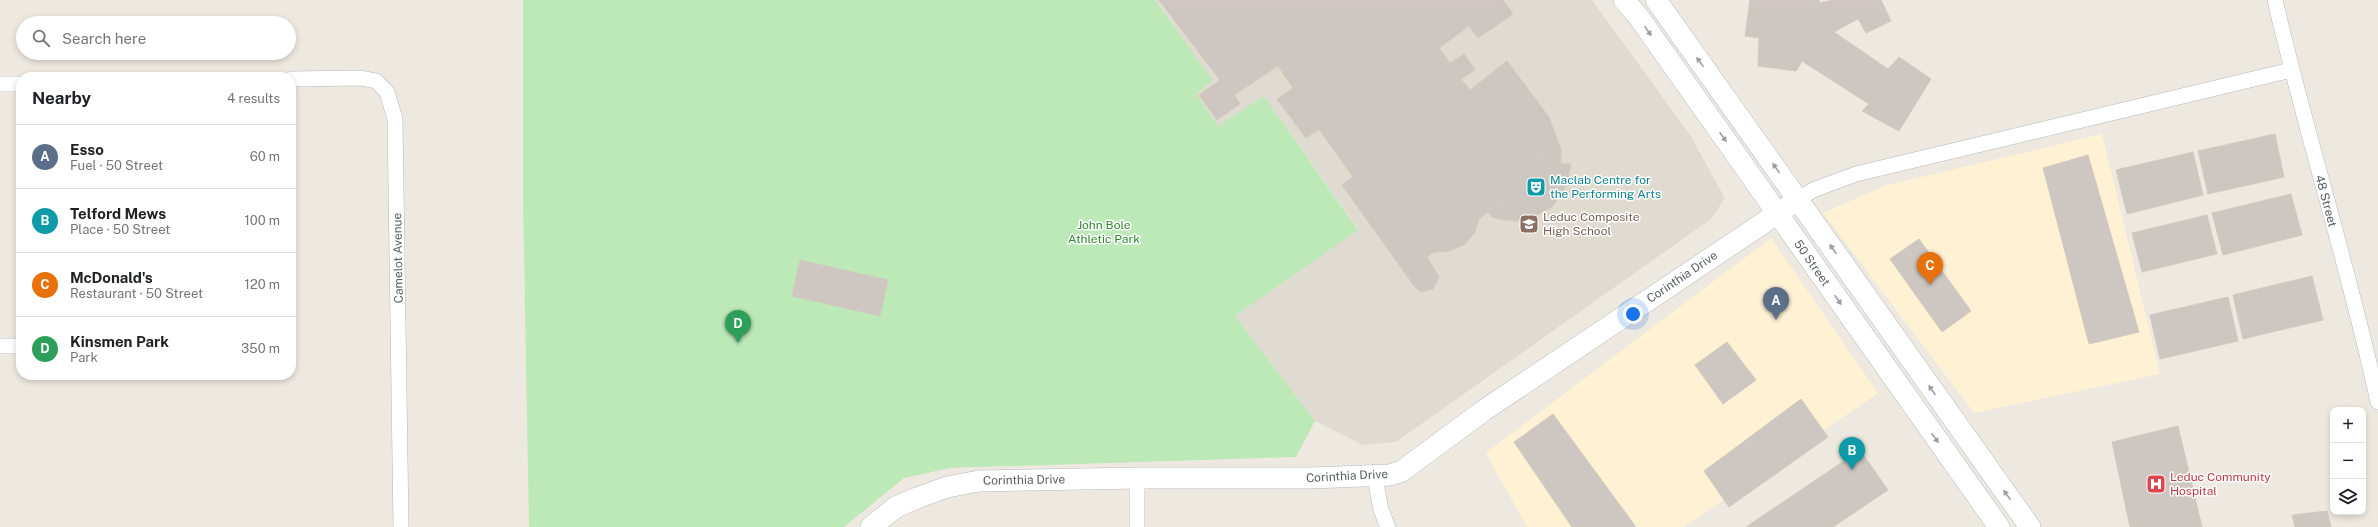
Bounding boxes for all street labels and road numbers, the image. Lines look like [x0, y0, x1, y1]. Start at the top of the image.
street label: 48 Street [2312, 173, 2340, 229]
street label: Camelot Avenue [390, 212, 406, 303]
street label: 50 Street [1791, 237, 1833, 289]
street label: Corinthia Drive [1644, 248, 1720, 306]
street label: Corinthia Drive [1306, 467, 1389, 485]
street label: Corinthia Drive [983, 472, 1065, 488]

